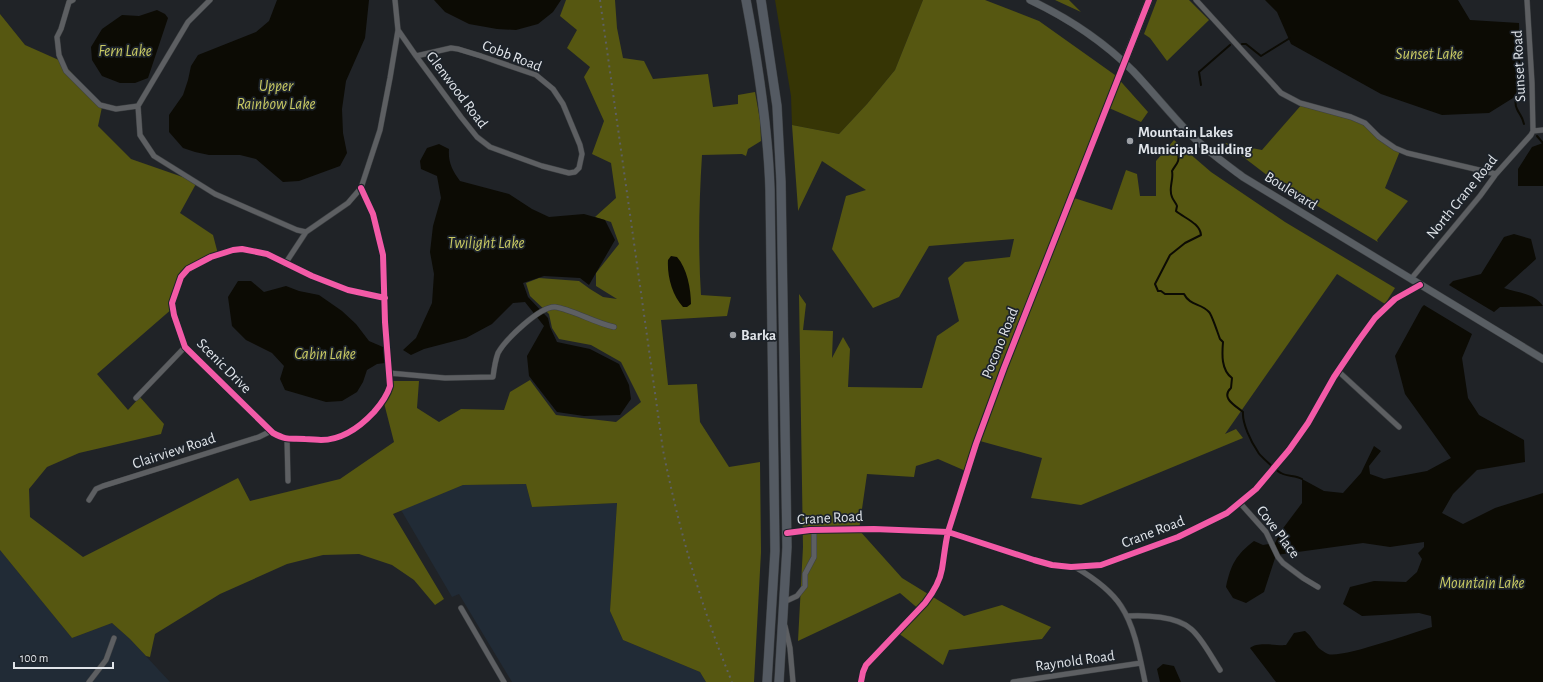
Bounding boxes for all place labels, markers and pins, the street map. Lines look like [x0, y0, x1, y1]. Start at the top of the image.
place label: Mountain Lakes Municipal Building [1138, 125, 1252, 157]
marker: Mountain Lakes Municipal Building [1125, 136, 1135, 146]
place label: Barka [741, 328, 776, 343]
marker: Barka [728, 330, 738, 340]

